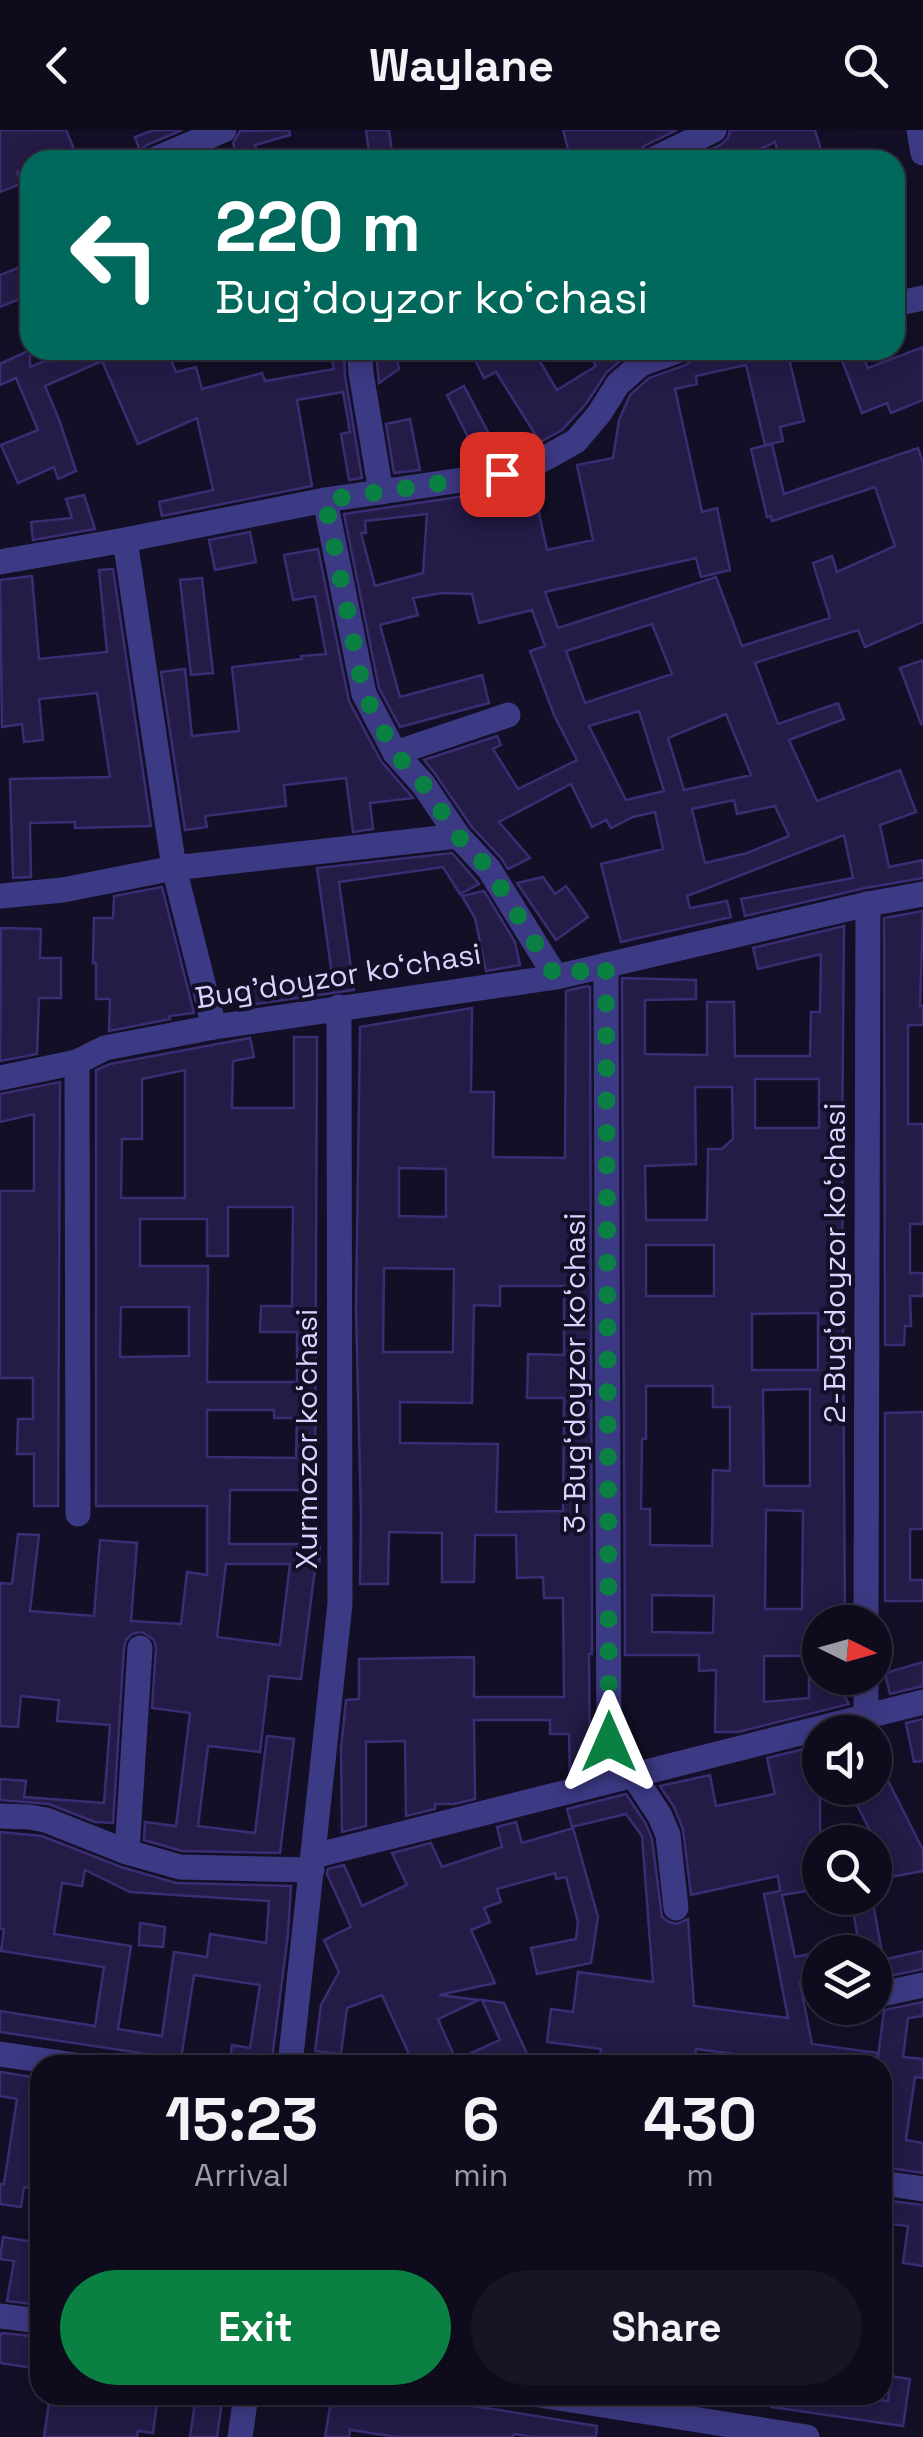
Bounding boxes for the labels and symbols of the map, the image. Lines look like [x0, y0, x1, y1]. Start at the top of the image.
pin [460, 432, 545, 517]
street label: Bug'doyzor koʻchasi [192, 934, 484, 1017]
street label: 2-Bugʻdoyzor koʻchasi [815, 1103, 854, 1423]
street label: 3-Bugʻdoyzor koʻchasi [555, 1213, 594, 1533]
street label: Xurmozor koʻchasi [287, 1309, 326, 1569]
north arrow [802, 1605, 892, 1695]
position arrow [557, 1690, 661, 1794]

